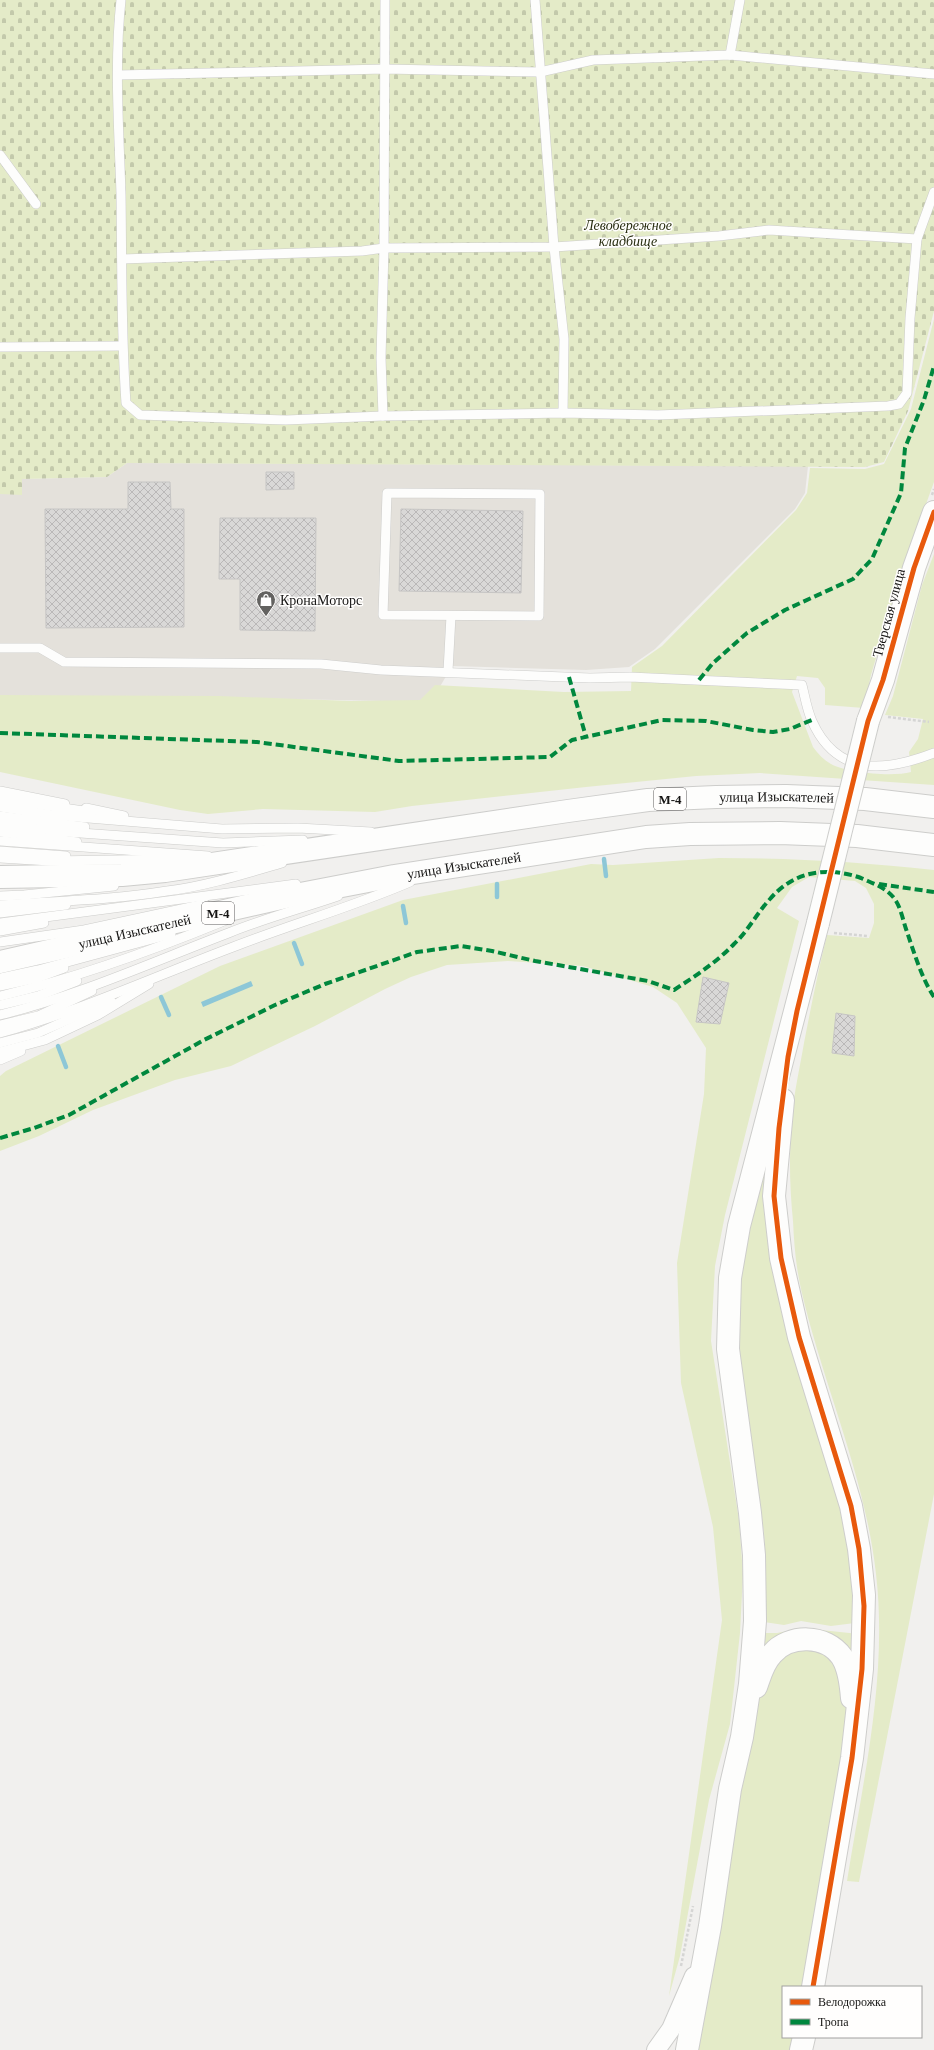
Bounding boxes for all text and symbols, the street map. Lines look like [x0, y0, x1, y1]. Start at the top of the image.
park label: Левобережное кладбище [583, 218, 672, 249]
street label: Тверская улица [870, 566, 908, 659]
shop icon: КронаМоторс [255, 589, 277, 617]
place label: КронаМоторс [280, 593, 362, 608]
road number: М-4 [654, 788, 686, 810]
street label: улица Изыскателей [719, 788, 835, 805]
street label: улица Изыскателей [406, 849, 522, 881]
road number: М-4 [202, 902, 234, 924]
street label: улица Изыскателей [77, 911, 193, 951]
legend [782, 1986, 922, 2038]
text: Велодорожка [818, 1995, 887, 2009]
text: Тропа [818, 2015, 849, 2029]

